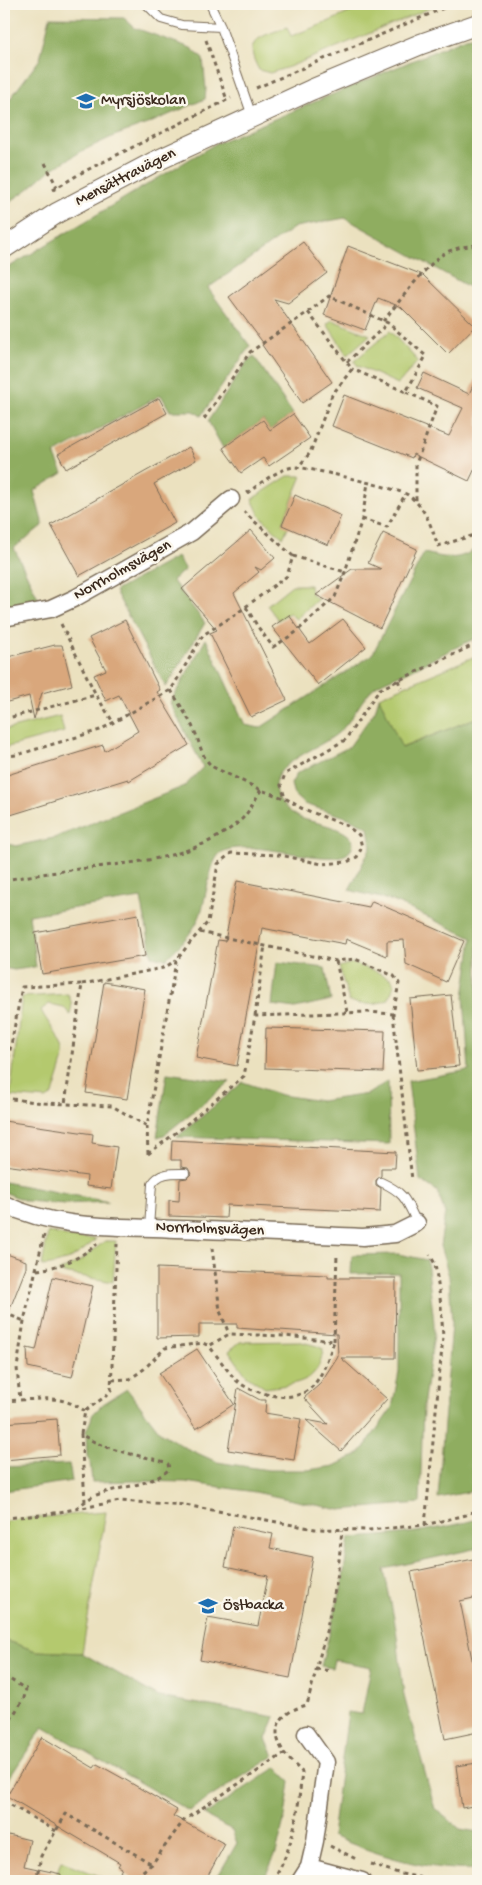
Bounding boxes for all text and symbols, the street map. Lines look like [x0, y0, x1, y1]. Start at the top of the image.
school or university icon: Myrsjöskolan [75, 90, 97, 112]
place label: Myrsjöskolan [101, 92, 186, 111]
street label: Mensättravägen [73, 144, 180, 211]
street label: Norrholmsvägen [71, 536, 175, 606]
street label: Norrholmsvägen [155, 1219, 265, 1241]
school or university icon: Östbacka [197, 1595, 219, 1617]
place label: Östbacka [223, 1597, 285, 1616]

